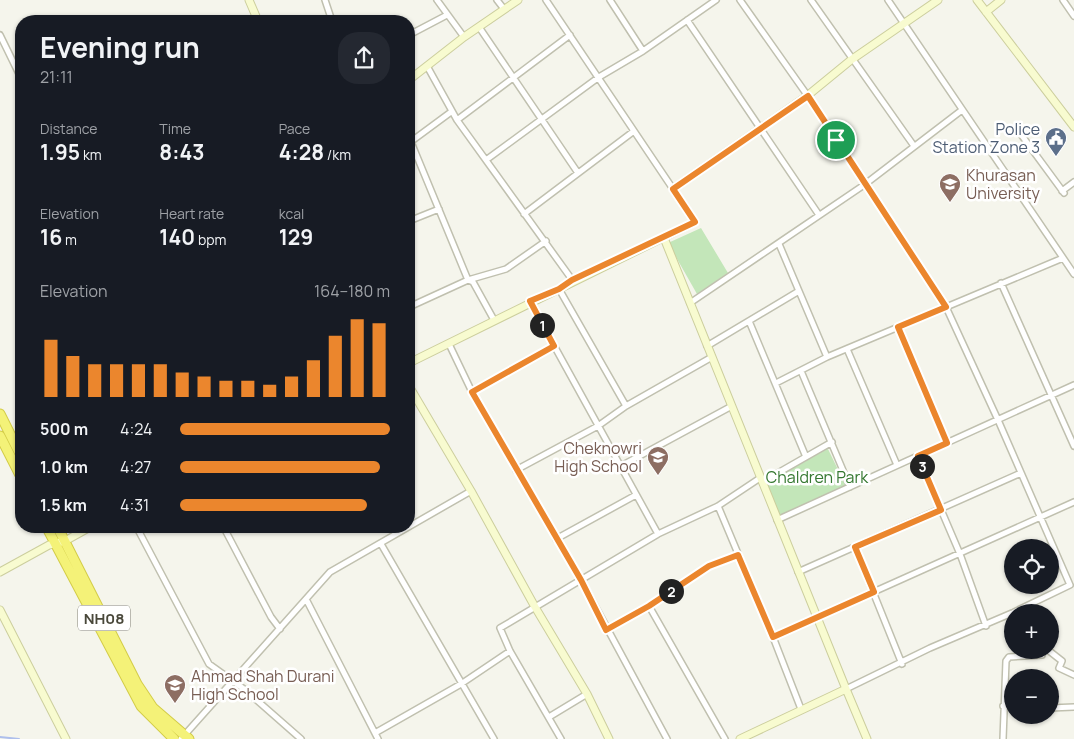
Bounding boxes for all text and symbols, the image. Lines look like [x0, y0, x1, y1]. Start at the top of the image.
text: Evening run [40, 28, 200, 66]
button: share [338, 32, 390, 84]
text: 21:11 [40, 66, 73, 88]
place label: Police Station Zone 3 [932, 118, 1040, 158]
text: Distance [40, 119, 97, 138]
text: Time [159, 119, 191, 138]
text: Pace [279, 119, 310, 138]
pin [815, 119, 857, 161]
icon: arrive [822, 126, 850, 154]
public building icon: Police Station Zone 3 [1044, 126, 1068, 157]
text: 1.95 [40, 138, 80, 166]
text: 8:43 [159, 138, 204, 166]
text: 4:28 [279, 138, 324, 166]
text: km [80, 145, 102, 164]
text: /km [324, 145, 351, 164]
place label: Khurasan University [966, 164, 1040, 204]
school or university icon: Khurasan University [938, 172, 962, 203]
text: Elevation [40, 204, 99, 223]
text: Heart rate [159, 204, 224, 223]
text: kcal [279, 204, 304, 223]
text: 16 [40, 223, 62, 251]
text: 140 [159, 223, 195, 251]
text: 129 [279, 223, 313, 251]
text: m [62, 230, 77, 249]
text: bpm [195, 230, 226, 249]
text: Elevation [40, 280, 108, 302]
text: 164–180 m [314, 280, 390, 302]
pin: 1 [530, 312, 554, 338]
text: 1 [539, 316, 546, 335]
text: 500 m [40, 418, 88, 440]
text: 4:24 [120, 418, 152, 440]
place label: Cheknowri High School [554, 437, 642, 477]
school or university icon: Cheknowri High School [646, 445, 670, 476]
pin: 3 [910, 454, 934, 478]
text: 1.0 km [40, 456, 88, 478]
text: 4:27 [120, 456, 151, 478]
text: 3 [918, 457, 927, 476]
park label: Chaldren Park [766, 466, 869, 488]
text: 1.5 km [40, 494, 87, 516]
text: 4:31 [120, 494, 149, 516]
map controls [1004, 539, 1059, 724]
button: locate [1004, 539, 1059, 594]
pin: 2 [658, 578, 684, 604]
text: 2 [667, 582, 676, 601]
button: + [1004, 604, 1059, 659]
road number: NH08 [78, 606, 130, 630]
place label: Ahmad Shah Durani High School [191, 665, 335, 705]
button: − [1004, 669, 1059, 724]
school or university icon: Ahmad Shah Durani High School [163, 673, 187, 704]

